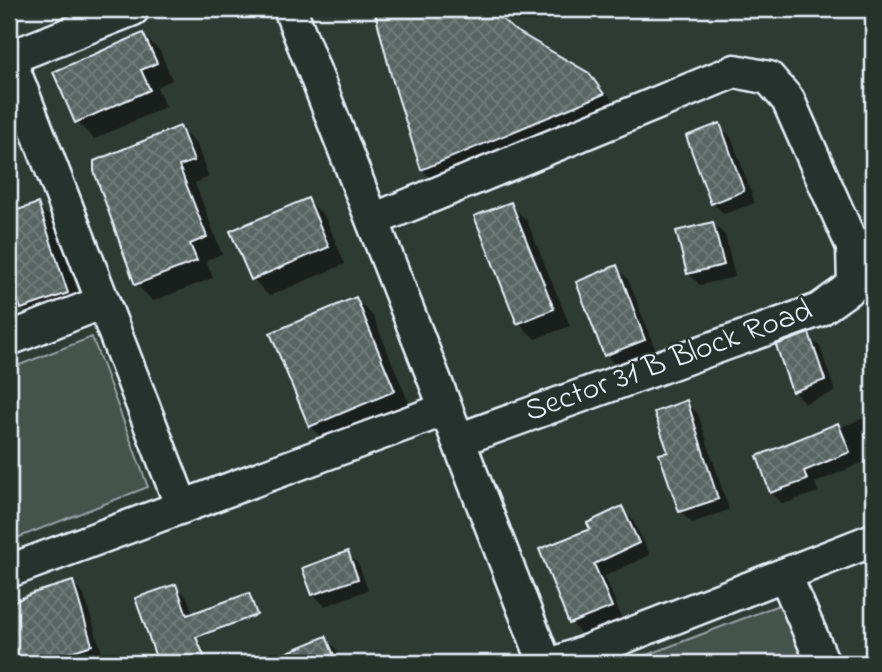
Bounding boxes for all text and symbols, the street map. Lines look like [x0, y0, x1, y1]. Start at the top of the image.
street label: Sector 31 B Block Road [519, 288, 819, 436]

